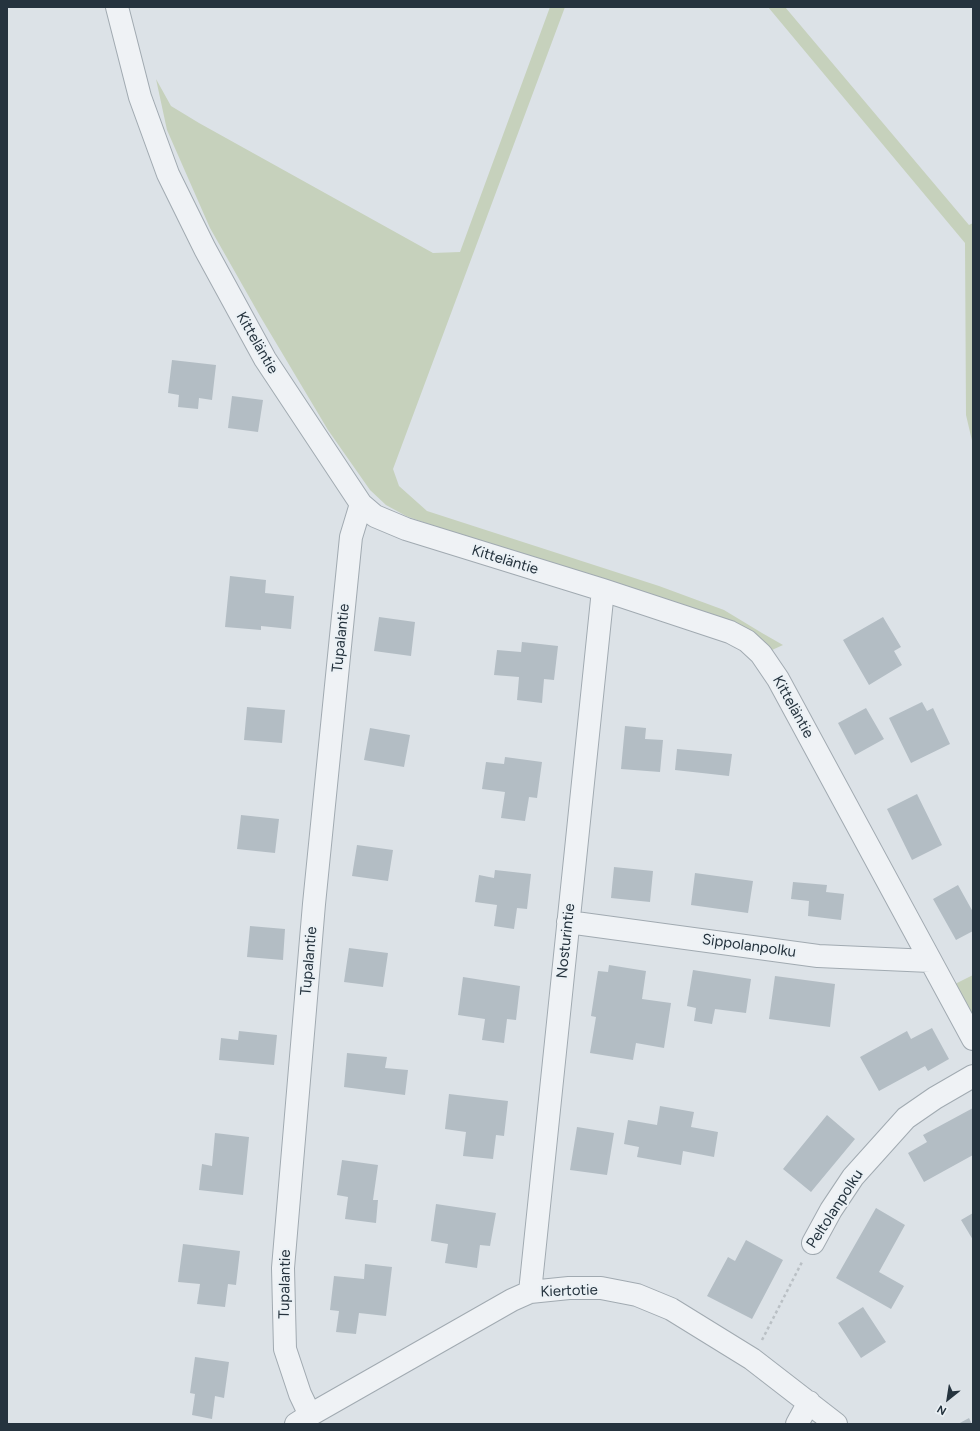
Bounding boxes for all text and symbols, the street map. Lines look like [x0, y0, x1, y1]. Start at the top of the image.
street label: Kitteläntie [232, 309, 282, 377]
street label: Kitteläntie [469, 541, 541, 579]
street label: Tupalantie [328, 603, 354, 673]
street label: Kitteläntie [768, 673, 818, 741]
street label: Nosturintie [553, 902, 579, 980]
street label: Tupalantie [297, 926, 321, 996]
street label: Sippolanpolku [701, 930, 797, 962]
street label: Peltolanpolku [803, 1166, 867, 1252]
street label: Tupalantie [275, 1249, 295, 1319]
street label: Kiertotie [540, 1281, 598, 1301]
north arrow [928, 1379, 968, 1419]
text: N [935, 1402, 949, 1418]

